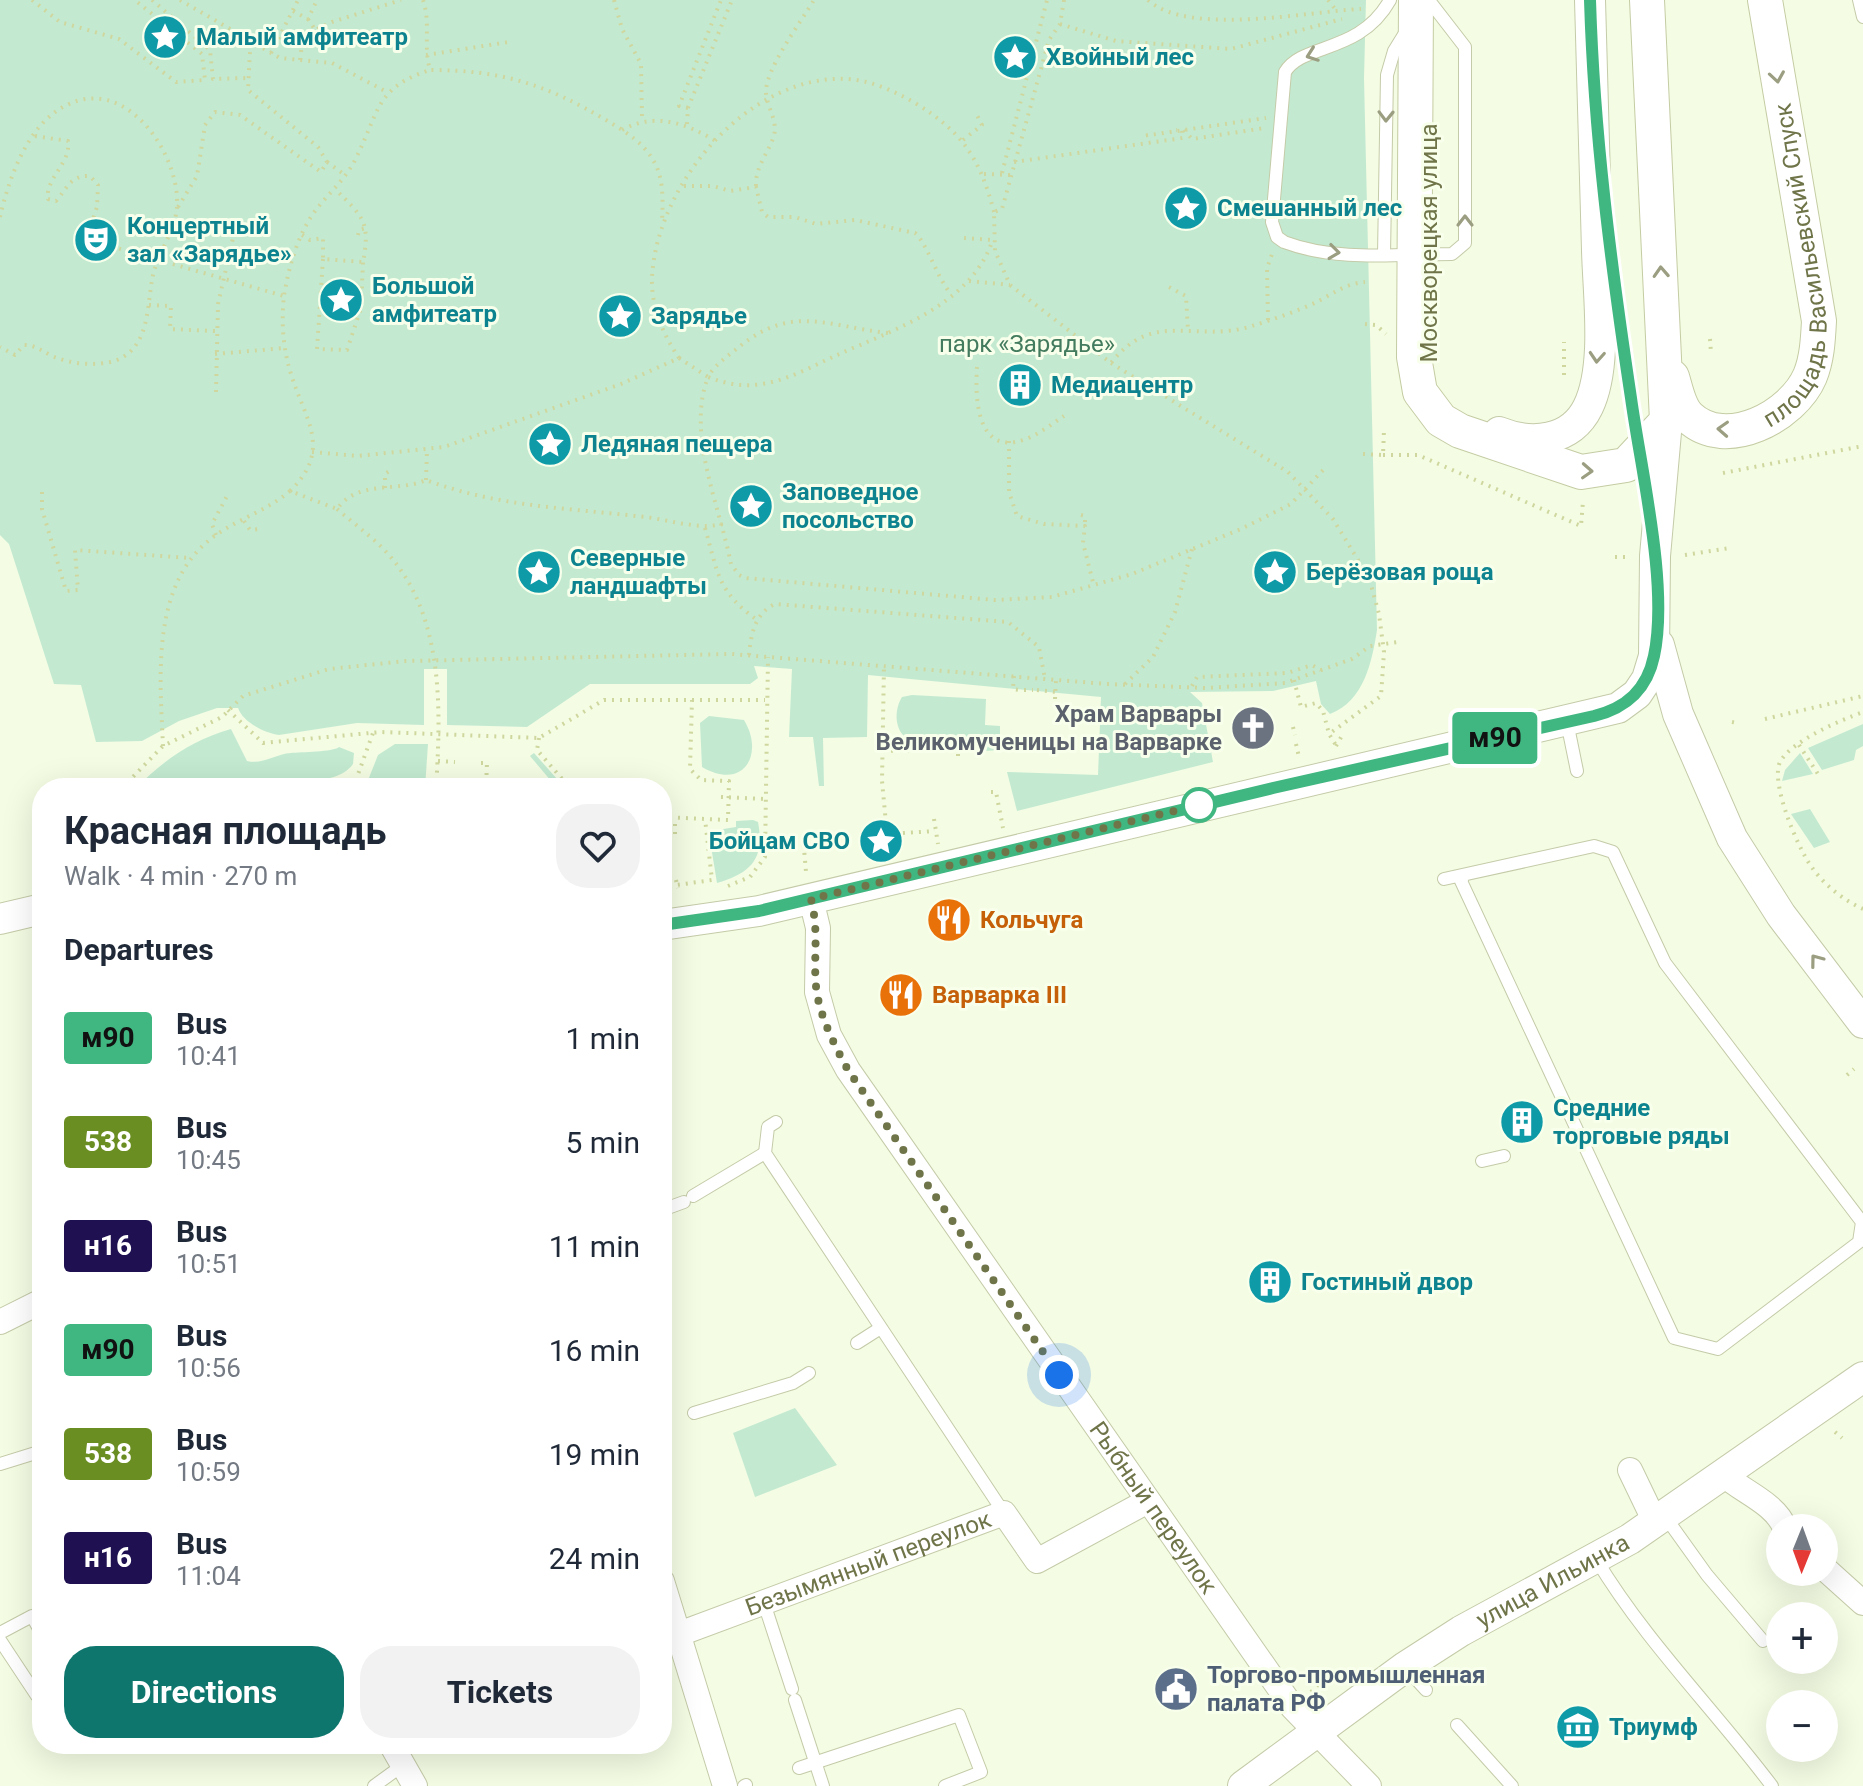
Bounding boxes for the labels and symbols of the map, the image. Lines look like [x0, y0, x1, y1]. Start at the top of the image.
place icon: Малый амфитеатр [141, 13, 189, 61]
place label: Малый амфитеатр [196, 23, 408, 51]
place icon: Хвойный лес [991, 33, 1039, 81]
place label: Хвойный лес [1046, 43, 1194, 71]
one-way arrow [1306, 45, 1320, 62]
one-way arrow [1768, 70, 1785, 84]
street label: площадь Васильевский Спуск [1741, 88, 1793, 430]
text: площадь Васильевский Спуск [1758, 101, 1833, 433]
one-way arrow [1378, 110, 1395, 123]
street label: Москворецкая улица [1415, 123, 1443, 363]
place icon: Смешанный лес [1162, 184, 1210, 232]
place label: Смешанный лес [1217, 194, 1402, 222]
place label: Концертный зал «Зарядье» [127, 212, 292, 268]
one-way arrow [1456, 214, 1474, 227]
theatre icon: Концертный зал «Зарядье» [72, 216, 120, 264]
one-way arrow [1328, 244, 1341, 261]
one-way arrow [1652, 265, 1669, 278]
place label: Большой амфитеатр [372, 272, 497, 328]
place icon: Большой амфитеатр [317, 276, 365, 324]
place icon: Зарядье [596, 292, 644, 340]
place label: Зарядье [651, 302, 747, 330]
park label: парк «Зарядье» [939, 330, 1115, 358]
one-way arrow [1589, 351, 1606, 364]
building icon: Медиацентр [996, 361, 1044, 409]
place label: Медиацентр [1051, 371, 1193, 399]
place icon: Ледяная пещера [526, 420, 574, 468]
one-way arrow [1717, 420, 1729, 437]
place label: Ледяная пещера [581, 430, 773, 458]
one-way arrow [1581, 462, 1594, 479]
place label: Заповедное посольство [782, 478, 918, 534]
place icon: Заповедное посольство [727, 482, 775, 530]
place label: Северные ландшафты [570, 544, 707, 600]
place icon: Северные ландшафты [515, 548, 563, 596]
place icon: Берёзовая роща [1251, 548, 1299, 596]
place label: Берёзовая роща [1306, 558, 1494, 586]
place label: Храм Варвары Великомученицы на Варварке [876, 700, 1222, 756]
church icon: Храм Варвары Великомученицы на Варварке [1229, 704, 1277, 752]
line badge: м90 [1449, 712, 1541, 764]
unlabelled marker [1182, 788, 1216, 822]
place icon: Бойцам СВО [857, 817, 905, 865]
place label: Бойцам СВО [709, 827, 850, 855]
restaurant icon: Кольчуга [925, 896, 973, 944]
place label: Кольчуга [980, 906, 1084, 934]
one-way arrow [1811, 954, 1825, 969]
restaurant icon: Варварка III [877, 971, 925, 1019]
place label: Варварка III [932, 981, 1067, 1009]
place label: Средние торговые ряды [1553, 1094, 1730, 1150]
building icon: Средние торговые ряды [1498, 1098, 1546, 1146]
building icon: Гостиный двор [1246, 1258, 1294, 1306]
place label: Гостиный двор [1301, 1268, 1473, 1296]
your location [1039, 1355, 1079, 1395]
street label: Рыбный переулок [1084, 1416, 1223, 1599]
street label: Безымянный переулок [742, 1505, 995, 1622]
north arrow [1766, 1514, 1838, 1586]
street label: улица Ильинка [1471, 1528, 1634, 1634]
place label: Торгово-промышленная палата РФ [1207, 1661, 1485, 1717]
public building icon: Торгово-промышленная палата РФ [1152, 1665, 1200, 1713]
museum icon: Триумф [1554, 1703, 1602, 1751]
place label: Триумф [1609, 1713, 1698, 1741]

